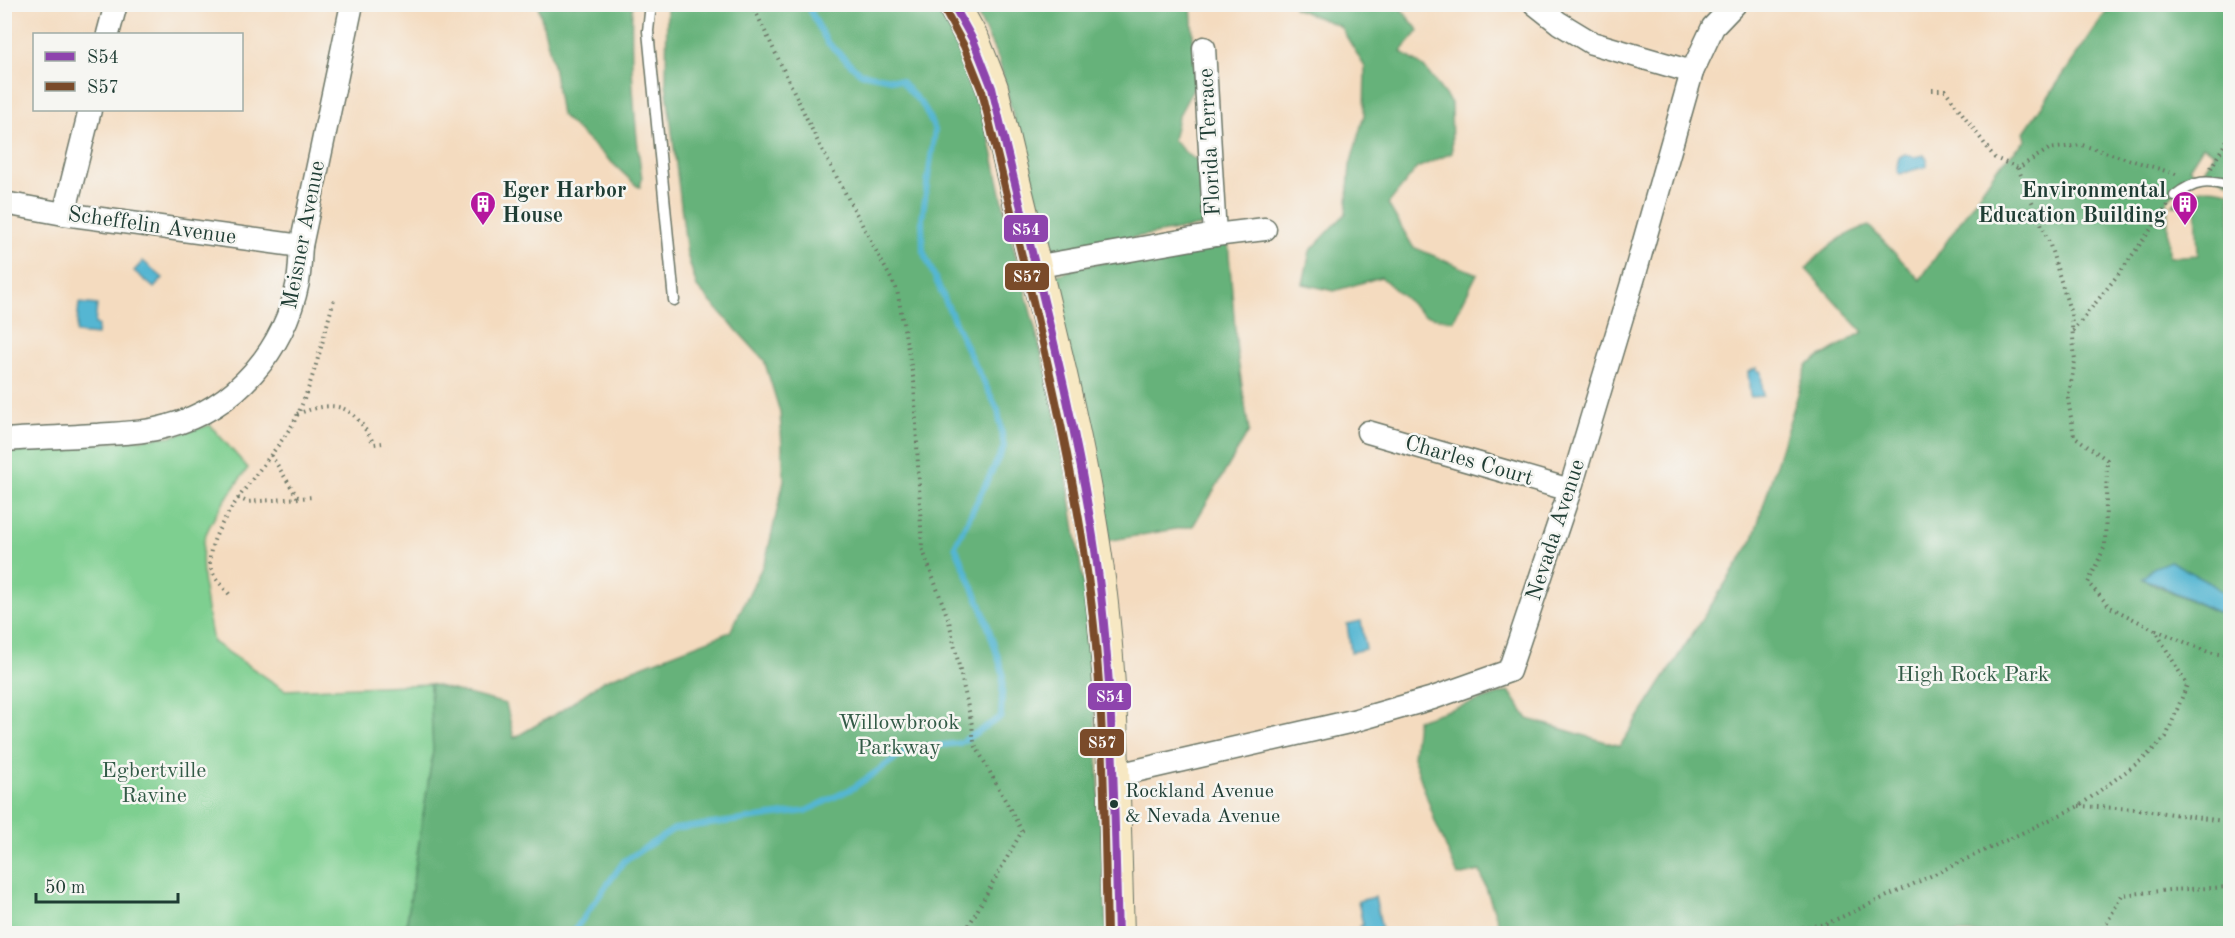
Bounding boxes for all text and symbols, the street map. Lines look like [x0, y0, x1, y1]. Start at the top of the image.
legend [33, 33, 243, 111]
text: S54 [87, 49, 119, 67]
street label: Florida Terrace [1195, 67, 1225, 217]
text: S57 [87, 79, 119, 97]
street label: Meisner Avenue [279, 159, 329, 311]
place label: Eger Harbor House [502, 180, 627, 227]
place label: Environmental Education Building [1978, 180, 2166, 227]
building icon: Eger Harbor House [468, 189, 498, 227]
building icon: Environmental Education Building [2170, 189, 2200, 227]
street label: Scheffelin Avenue [66, 203, 238, 249]
line badge: S54 [1003, 214, 1049, 243]
text: S54 [1012, 223, 1040, 239]
line badge: S57 [1004, 262, 1050, 291]
text: S57 [1013, 270, 1041, 286]
street label: Charles Court [1402, 432, 1536, 490]
street label: Nevada Avenue [1523, 457, 1589, 603]
park label: High Rock Park [1897, 664, 2049, 686]
line badge: S54 [1087, 682, 1132, 711]
text: S54 [1096, 690, 1124, 706]
park label: Willowbrook Parkway [838, 712, 960, 759]
line badge: S57 [1079, 728, 1125, 757]
text: S57 [1088, 736, 1116, 752]
park label: Egbertville Ravine [102, 760, 206, 807]
place label: Rockland Avenue & Nevada Avenue [1125, 782, 1280, 827]
marker: Rockland Avenue & Nevada Avenue [1108, 798, 1120, 810]
scale bar [36, 866, 178, 904]
text: 50 m [45, 879, 85, 897]

